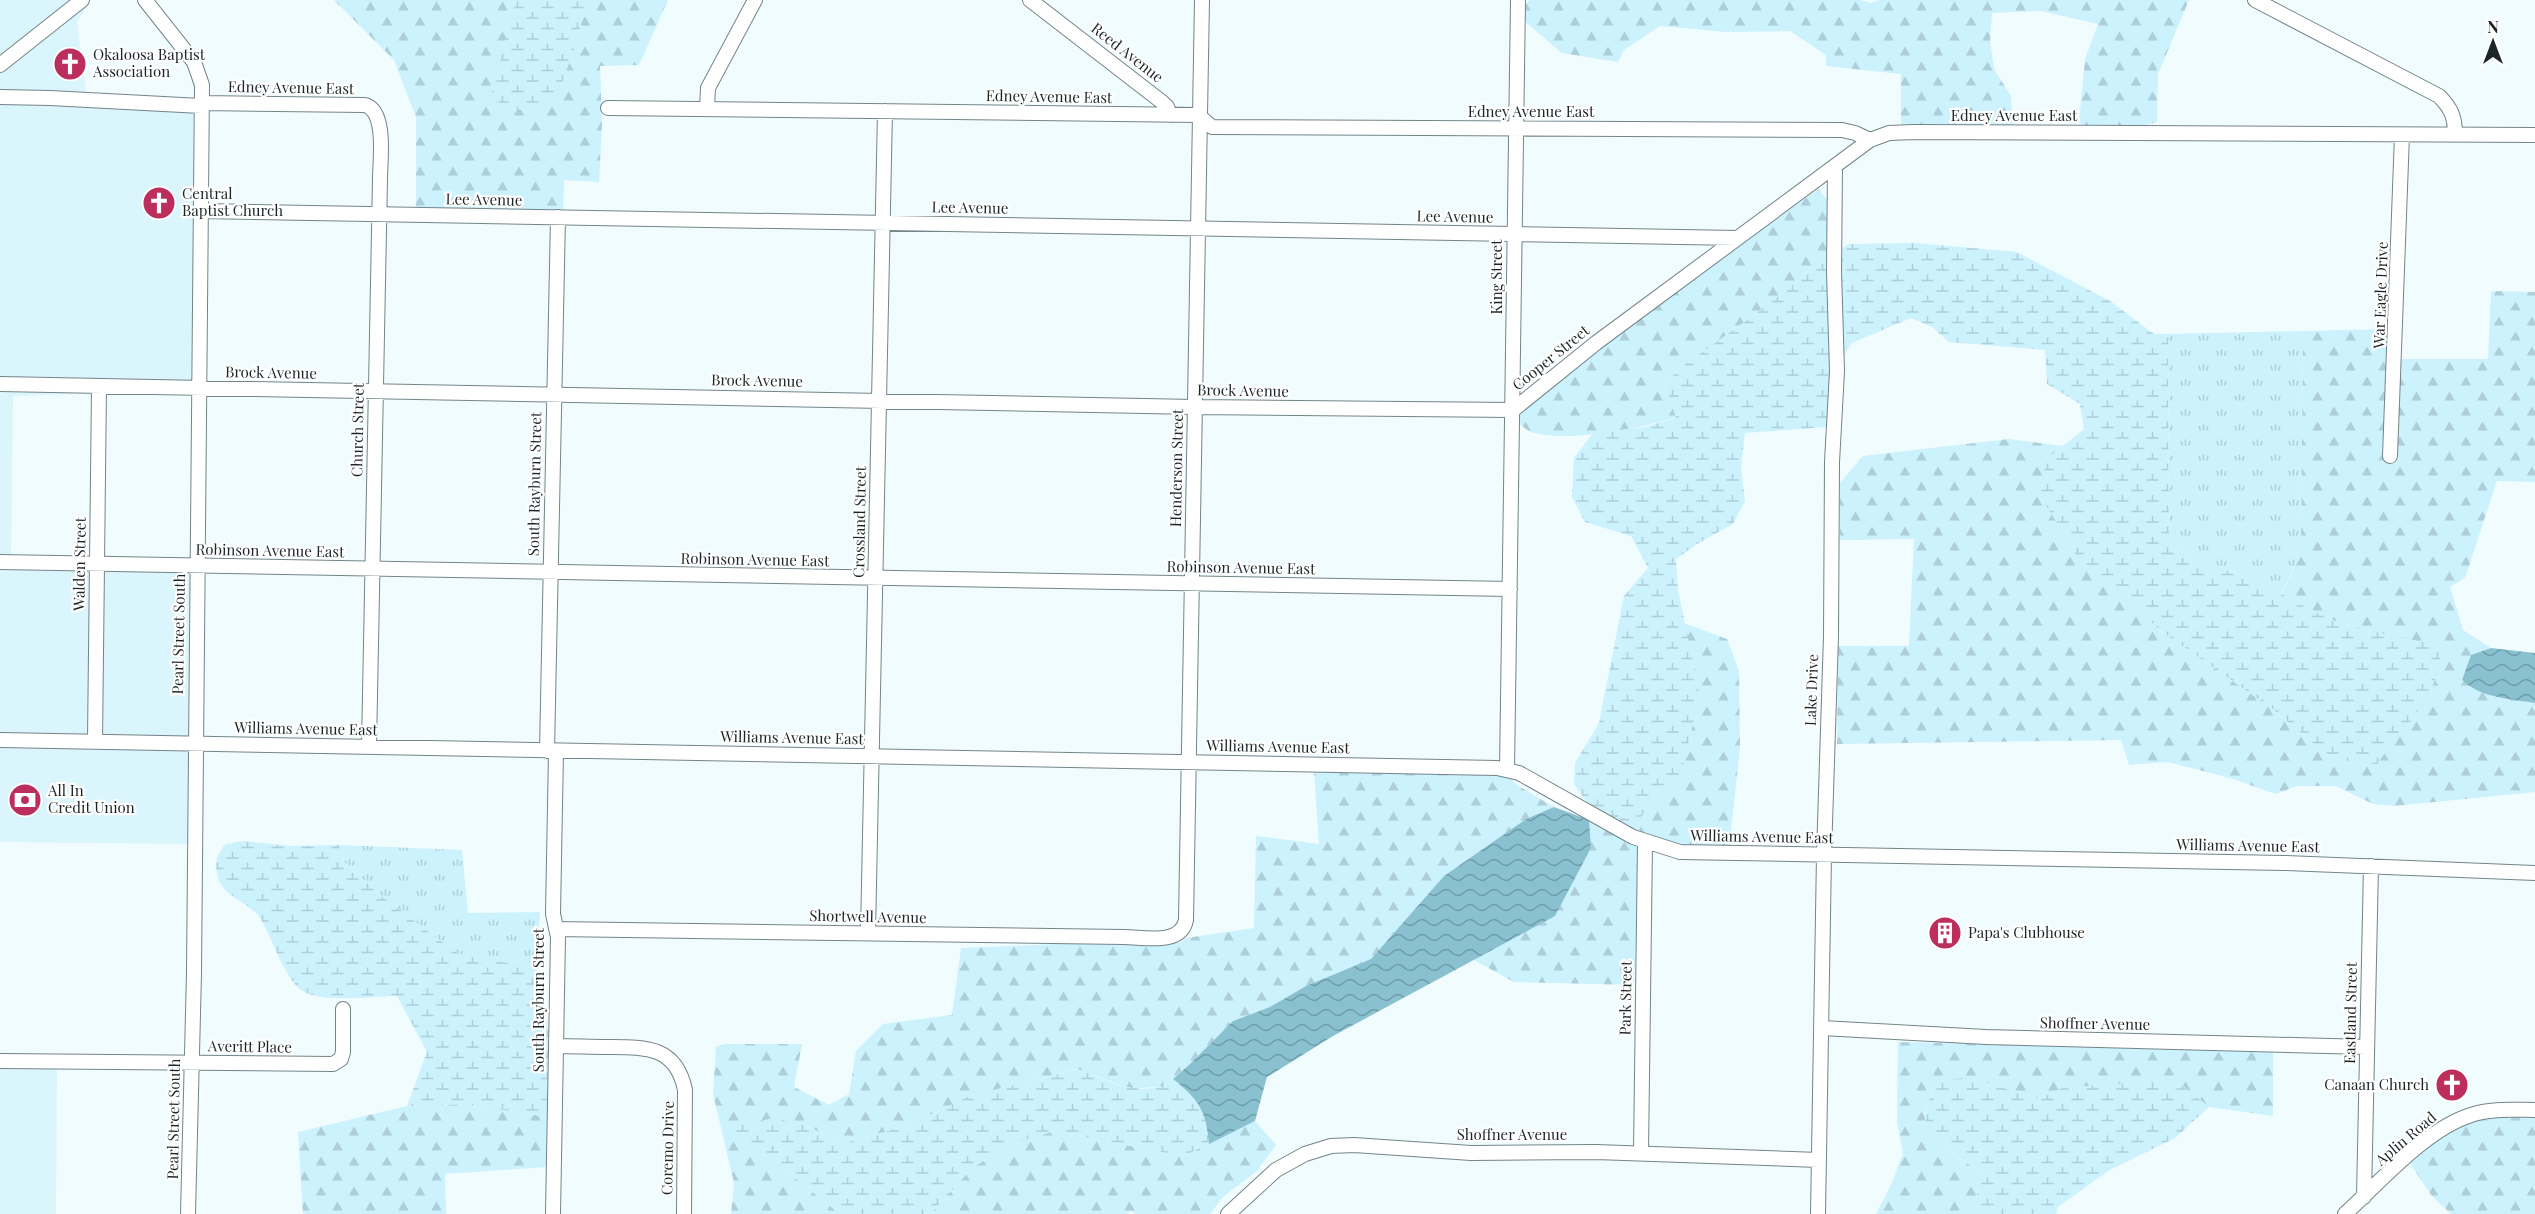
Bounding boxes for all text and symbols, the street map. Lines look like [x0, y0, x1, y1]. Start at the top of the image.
north arrow [2463, 12, 2523, 72]
text: N [2487, 16, 2499, 37]
street label: Reed Avenue [1087, 18, 1168, 87]
place label: Okaloosa Baptist Association [92, 44, 206, 81]
church icon: Okaloosa Baptist Association [52, 46, 88, 82]
street label: Edney Avenue East [228, 76, 355, 98]
street label: Edney Avenue East [986, 85, 1113, 107]
street label: Edney Avenue East [1468, 101, 1595, 121]
street label: Edney Avenue East [1951, 105, 2078, 125]
place label: Central Baptist Church [182, 183, 283, 220]
church icon: Central Baptist Church [141, 185, 177, 221]
street label: Lee Avenue [445, 188, 523, 210]
street label: Lee Avenue [931, 196, 1009, 218]
street label: Lee Avenue [1416, 205, 1494, 227]
street label: King Street [1486, 239, 1506, 314]
street label: War Eagle Drive [2368, 241, 2392, 350]
street label: Cooper Street [1508, 320, 1594, 394]
street label: Brock Avenue [225, 361, 317, 383]
street label: Brock Avenue [711, 369, 803, 391]
street label: Brock Avenue [1197, 379, 1289, 401]
street label: Church Street [346, 382, 368, 477]
street label: Henderson Street [1165, 408, 1187, 527]
street label: South Rayburn Street [523, 411, 545, 556]
street label: Crossland Street [848, 465, 870, 578]
street label: Walden Street [68, 516, 90, 612]
street label: Robinson Avenue East [196, 539, 345, 561]
street label: Robinson Avenue East [681, 548, 830, 570]
street label: Robinson Avenue East [1167, 556, 1316, 578]
street label: Pearl Street South [167, 573, 189, 695]
street label: Lake Drive [1800, 654, 1822, 726]
street label: Williams Avenue East [233, 717, 378, 739]
street label: Williams Avenue East [719, 726, 864, 748]
street label: Williams Avenue East [1205, 735, 1350, 757]
place label: All In Credit Union [47, 780, 135, 817]
bank icon: All In Credit Union [7, 782, 43, 818]
street label: Williams Avenue East [1689, 825, 1834, 847]
street label: Williams Avenue East [2175, 834, 2320, 856]
street label: Shortwell Avenue [809, 905, 927, 927]
building icon: Papa's Clubhouse [1927, 915, 1963, 951]
place label: Papa's Clubhouse [1968, 922, 2085, 942]
street label: South Rayburn Street [528, 927, 548, 1072]
street label: Park Street [1614, 960, 1636, 1035]
street label: Eastland Street [2339, 961, 2361, 1064]
street label: Shoffner Avenue [2040, 1012, 2150, 1034]
street label: Averitt Place [207, 1035, 292, 1057]
street label: Pearl Street South [162, 1058, 184, 1180]
church icon: Canaan Church [2434, 1067, 2470, 1103]
place label: Canaan Church [2324, 1074, 2429, 1094]
street label: Coremo Drive [656, 1101, 678, 1195]
street label: Aplin Road [2370, 1107, 2440, 1170]
street label: Shoffner Avenue [1457, 1124, 1567, 1144]

